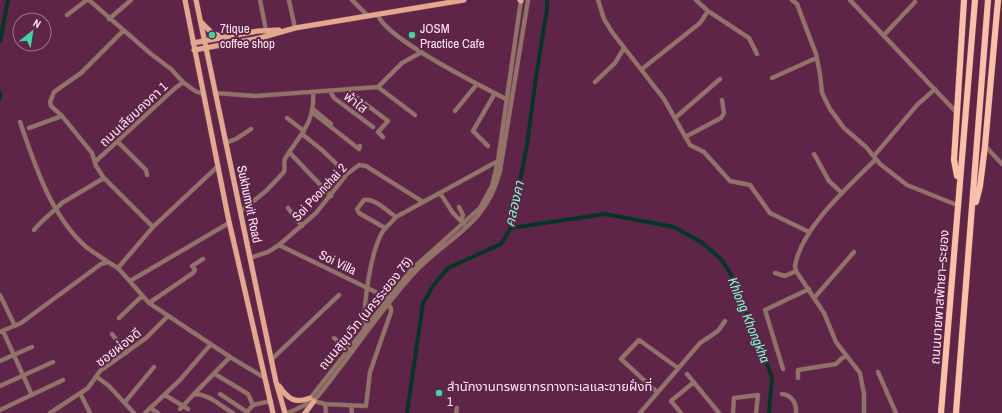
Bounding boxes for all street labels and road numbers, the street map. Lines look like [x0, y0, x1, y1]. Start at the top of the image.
street label: ถนนเลียบคงคา 1 [96, 78, 171, 150]
street label: พ้าใส [340, 88, 371, 117]
street label: Soi Poonchai 2 [288, 160, 350, 225]
street label: Sukhumvit Road [233, 164, 266, 244]
street label: ถนนบายพาสพัทยา–ระยอง [926, 229, 953, 365]
street label: Soi Villa [316, 246, 359, 279]
street label: ถนนสุขุมวิท (นครระยอง 75) [315, 253, 417, 373]
street label: ซอยผ่องดี [92, 324, 145, 370]

